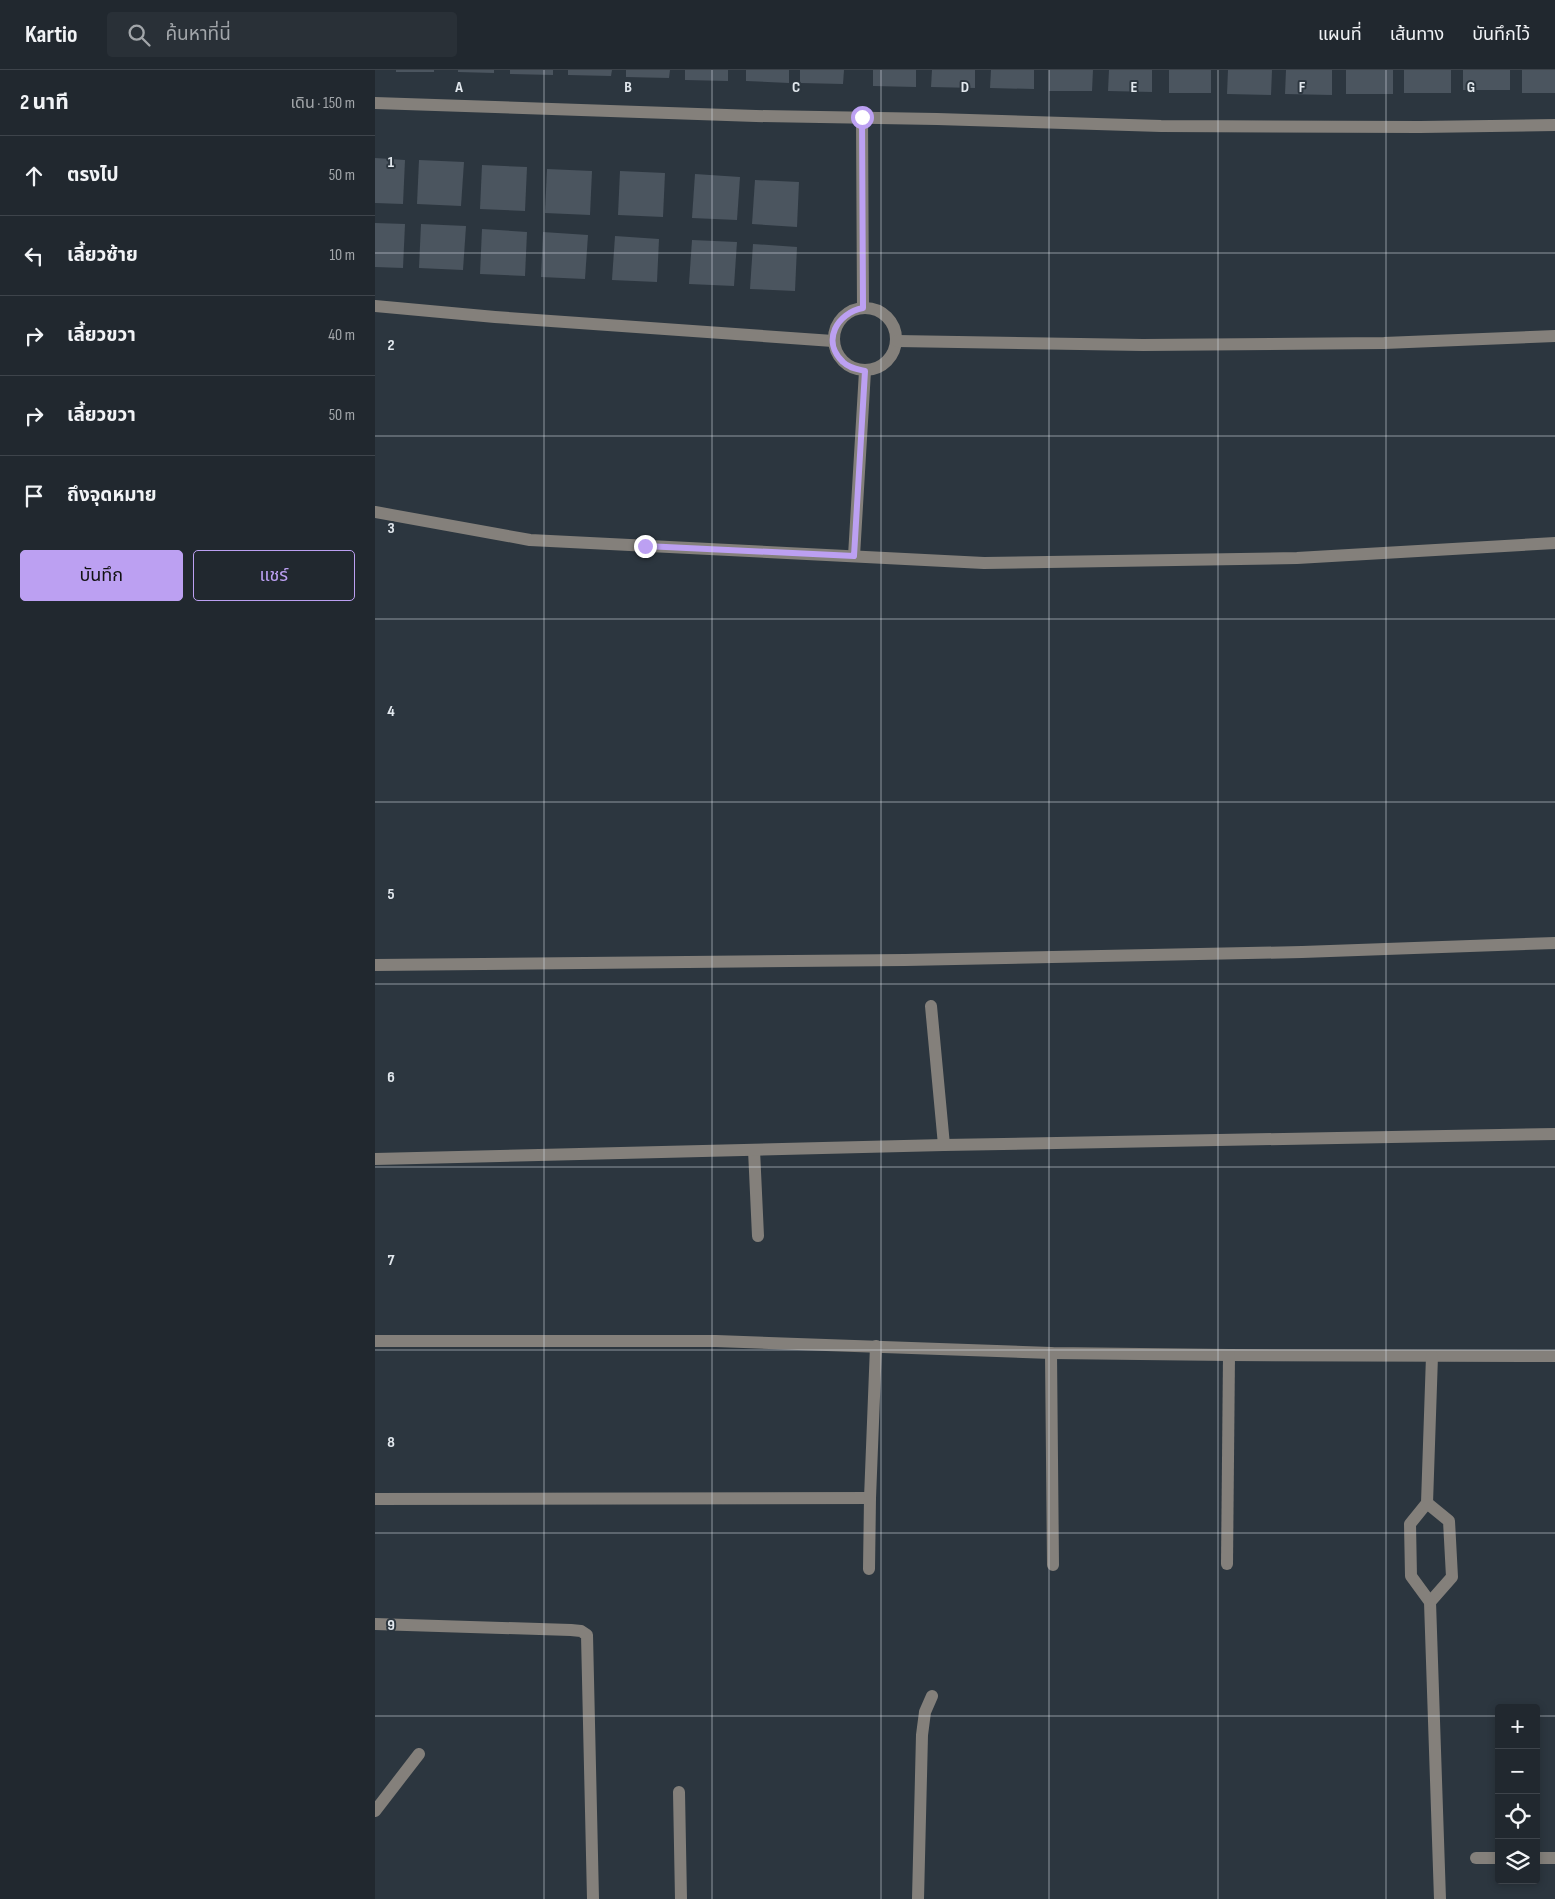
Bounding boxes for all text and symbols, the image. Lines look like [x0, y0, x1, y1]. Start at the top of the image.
search box [107, 12, 457, 57]
text: Kartio [25, 20, 77, 49]
icon: search [125, 21, 153, 49]
text: ค้นหาที่นี่ [165, 23, 231, 46]
text: แผนที่ [1318, 24, 1362, 45]
text: เส้นทาง [1390, 24, 1444, 45]
text: บันทึกไว้ [1472, 24, 1530, 45]
text: A [454, 78, 463, 97]
text: B [624, 78, 632, 97]
text: C [792, 78, 800, 97]
text: D [961, 78, 969, 97]
text: E [1131, 78, 1138, 97]
text: F [1299, 78, 1306, 97]
text: G [1467, 78, 1475, 97]
text: 2 นาที [20, 90, 69, 115]
text: เดิน · 150 m [291, 94, 355, 113]
route start [851, 106, 874, 129]
text: 1 [388, 153, 395, 172]
icon: ahead [20, 162, 48, 190]
text: ตรงไป [67, 164, 119, 187]
text: 50 m [329, 166, 355, 185]
icon: left [20, 242, 48, 270]
text: เลี้ยวซ้าย [67, 244, 138, 267]
text: 10 m [329, 246, 355, 265]
icon: right [20, 322, 48, 350]
text: เลี้ยวขวา [67, 324, 136, 347]
text: 40 m [328, 326, 355, 345]
text: 2 [387, 336, 395, 355]
icon: right [20, 402, 48, 430]
text: เลี้ยวขวา [67, 404, 136, 427]
text: 50 m [329, 406, 355, 425]
icon: arrive [20, 482, 48, 510]
text: ถึงจุดหมาย [67, 484, 157, 507]
text: 3 [387, 519, 395, 538]
route end [634, 535, 657, 558]
button: บันทึก [20, 550, 183, 601]
button: แชร์ [193, 550, 355, 601]
text: 4 [387, 702, 395, 721]
text: 5 [387, 885, 395, 904]
text: 6 [387, 1068, 395, 1087]
text: 7 [388, 1251, 395, 1270]
text: 8 [387, 1433, 395, 1452]
text: 9 [387, 1616, 395, 1635]
map controls [1495, 1704, 1540, 1884]
button: + [1495, 1704, 1540, 1749]
button: − [1495, 1749, 1540, 1794]
button: locate [1495, 1794, 1540, 1839]
button: layers [1495, 1839, 1540, 1884]

